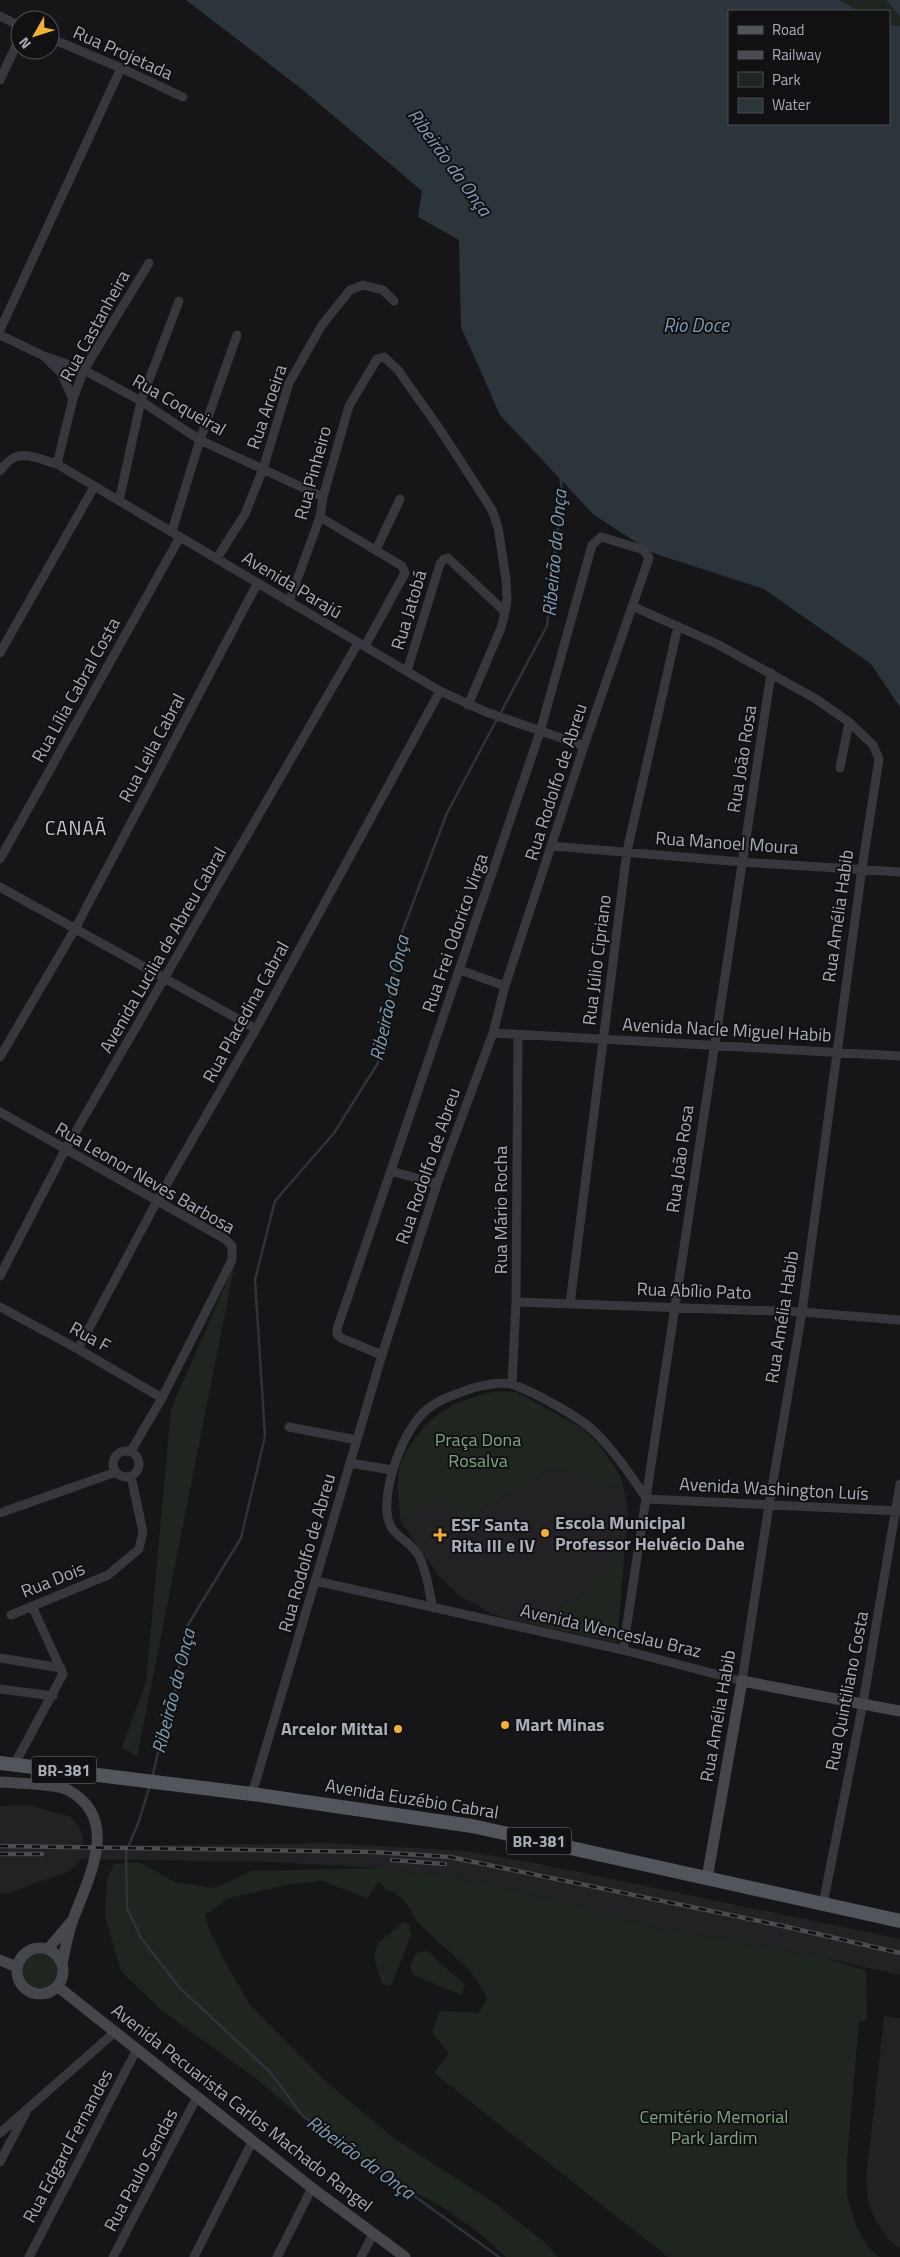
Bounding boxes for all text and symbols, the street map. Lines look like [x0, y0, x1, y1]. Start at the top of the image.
north arrow [10, 10, 60, 60]
legend [728, 10, 890, 125]
text: Road [772, 18, 804, 41]
street label: Rua Projetada [69, 19, 177, 87]
text: N [13, 33, 36, 54]
text: Railway [772, 43, 822, 66]
text: Park [772, 68, 801, 91]
text: Water [772, 93, 811, 116]
water label: Ribeirão da Onça [401, 102, 500, 223]
street label: Rua Castanheira [53, 265, 136, 386]
water label: Rio Doce [663, 310, 730, 339]
street label: Rua Aroeira [239, 361, 294, 453]
street label: Rua Coqueiral [127, 367, 231, 442]
street label: Rua Pinheiro [287, 423, 338, 523]
water label: Ribeirão da Onça [534, 487, 574, 618]
street label: Avenida Parajú [237, 544, 347, 625]
street label: Rua Jatobá [384, 567, 433, 653]
street label: Rua Lília Cabral Costa [25, 612, 127, 767]
street label: Rua Leila Cabral [111, 688, 192, 807]
street label: Rua Rodolfo de Abreu [517, 700, 594, 864]
street label: Rua João Rosa [720, 703, 763, 815]
district label: CANAÃ [45, 813, 107, 842]
street label: Rua Manoel Moura [655, 824, 800, 861]
street label: Avenida Lucilia de Abreu Cabral [92, 842, 233, 1058]
street label: Rua Amélia Habib [815, 848, 860, 984]
street label: Rua Frei Odorico Virga [415, 850, 494, 1016]
street label: Rua Júlio Cipriano [575, 893, 618, 1027]
water label: Ribeirão da Onça [361, 931, 416, 1063]
street label: Rua Placedina Cabral [195, 936, 296, 1087]
street label: Avenida Nacle Miguel Habib [622, 1011, 832, 1048]
street label: Rua Rodolfo de Abreu [388, 1084, 467, 1248]
street label: Rua João Rosa [659, 1103, 700, 1215]
street label: Rua Leonor Neves Barbosa [50, 1115, 240, 1240]
street label: Rua Mário Rocha [487, 1146, 514, 1274]
street label: Rua Amélia Habib [758, 1249, 805, 1385]
street label: Rua Abílio Pato [636, 1275, 752, 1306]
street label: Rua F [65, 1314, 116, 1359]
park label: Praça Dona Rosalva [435, 1426, 521, 1474]
street label: Rua Rodolfo de Abreu [271, 1470, 342, 1635]
street label: Avenida Washington Luís [679, 1470, 869, 1507]
place label: Escola Municipal Professor Helvécio Dahe [555, 1509, 745, 1557]
place label: ESF Santa Rita III e IV [451, 1511, 535, 1559]
marker: Escola Municipal Professor Helvécio Dahe [539, 1527, 551, 1539]
marker: ESF Santa Rita III e IV [433, 1528, 447, 1542]
street label: Rua Dois [17, 1554, 89, 1605]
street label: Avenida Wenceslau Braz [518, 1597, 704, 1664]
street label: Rua Quintiliano Costa [818, 1609, 875, 1773]
water label: Ribeirão da Onça [143, 1624, 202, 1756]
street label: Rua Amélia Habib [693, 1648, 742, 1784]
place label: Mart Minas [515, 1711, 605, 1738]
place label: Arcelor Mittal [281, 1715, 388, 1742]
marker: Mart Minas [499, 1719, 511, 1731]
marker: Arcelor Mittal [392, 1723, 404, 1735]
road number: BR-381 [32, 1756, 96, 1784]
street label: Avenida Euzébio Cabral [323, 1771, 501, 1826]
road number: BR-381 [506, 1828, 572, 1854]
street label: Avenida Pecuarista Carlos Machado Rangel [106, 1997, 379, 2218]
street label: Rua Edgard Fernandes [16, 2064, 119, 2227]
street label: Rua Paulo Sendas [97, 2103, 184, 2236]
park label: Cemitério Memorial Park Jardim [640, 2103, 788, 2151]
water label: Ribeirão da Onça [301, 2107, 423, 2207]

